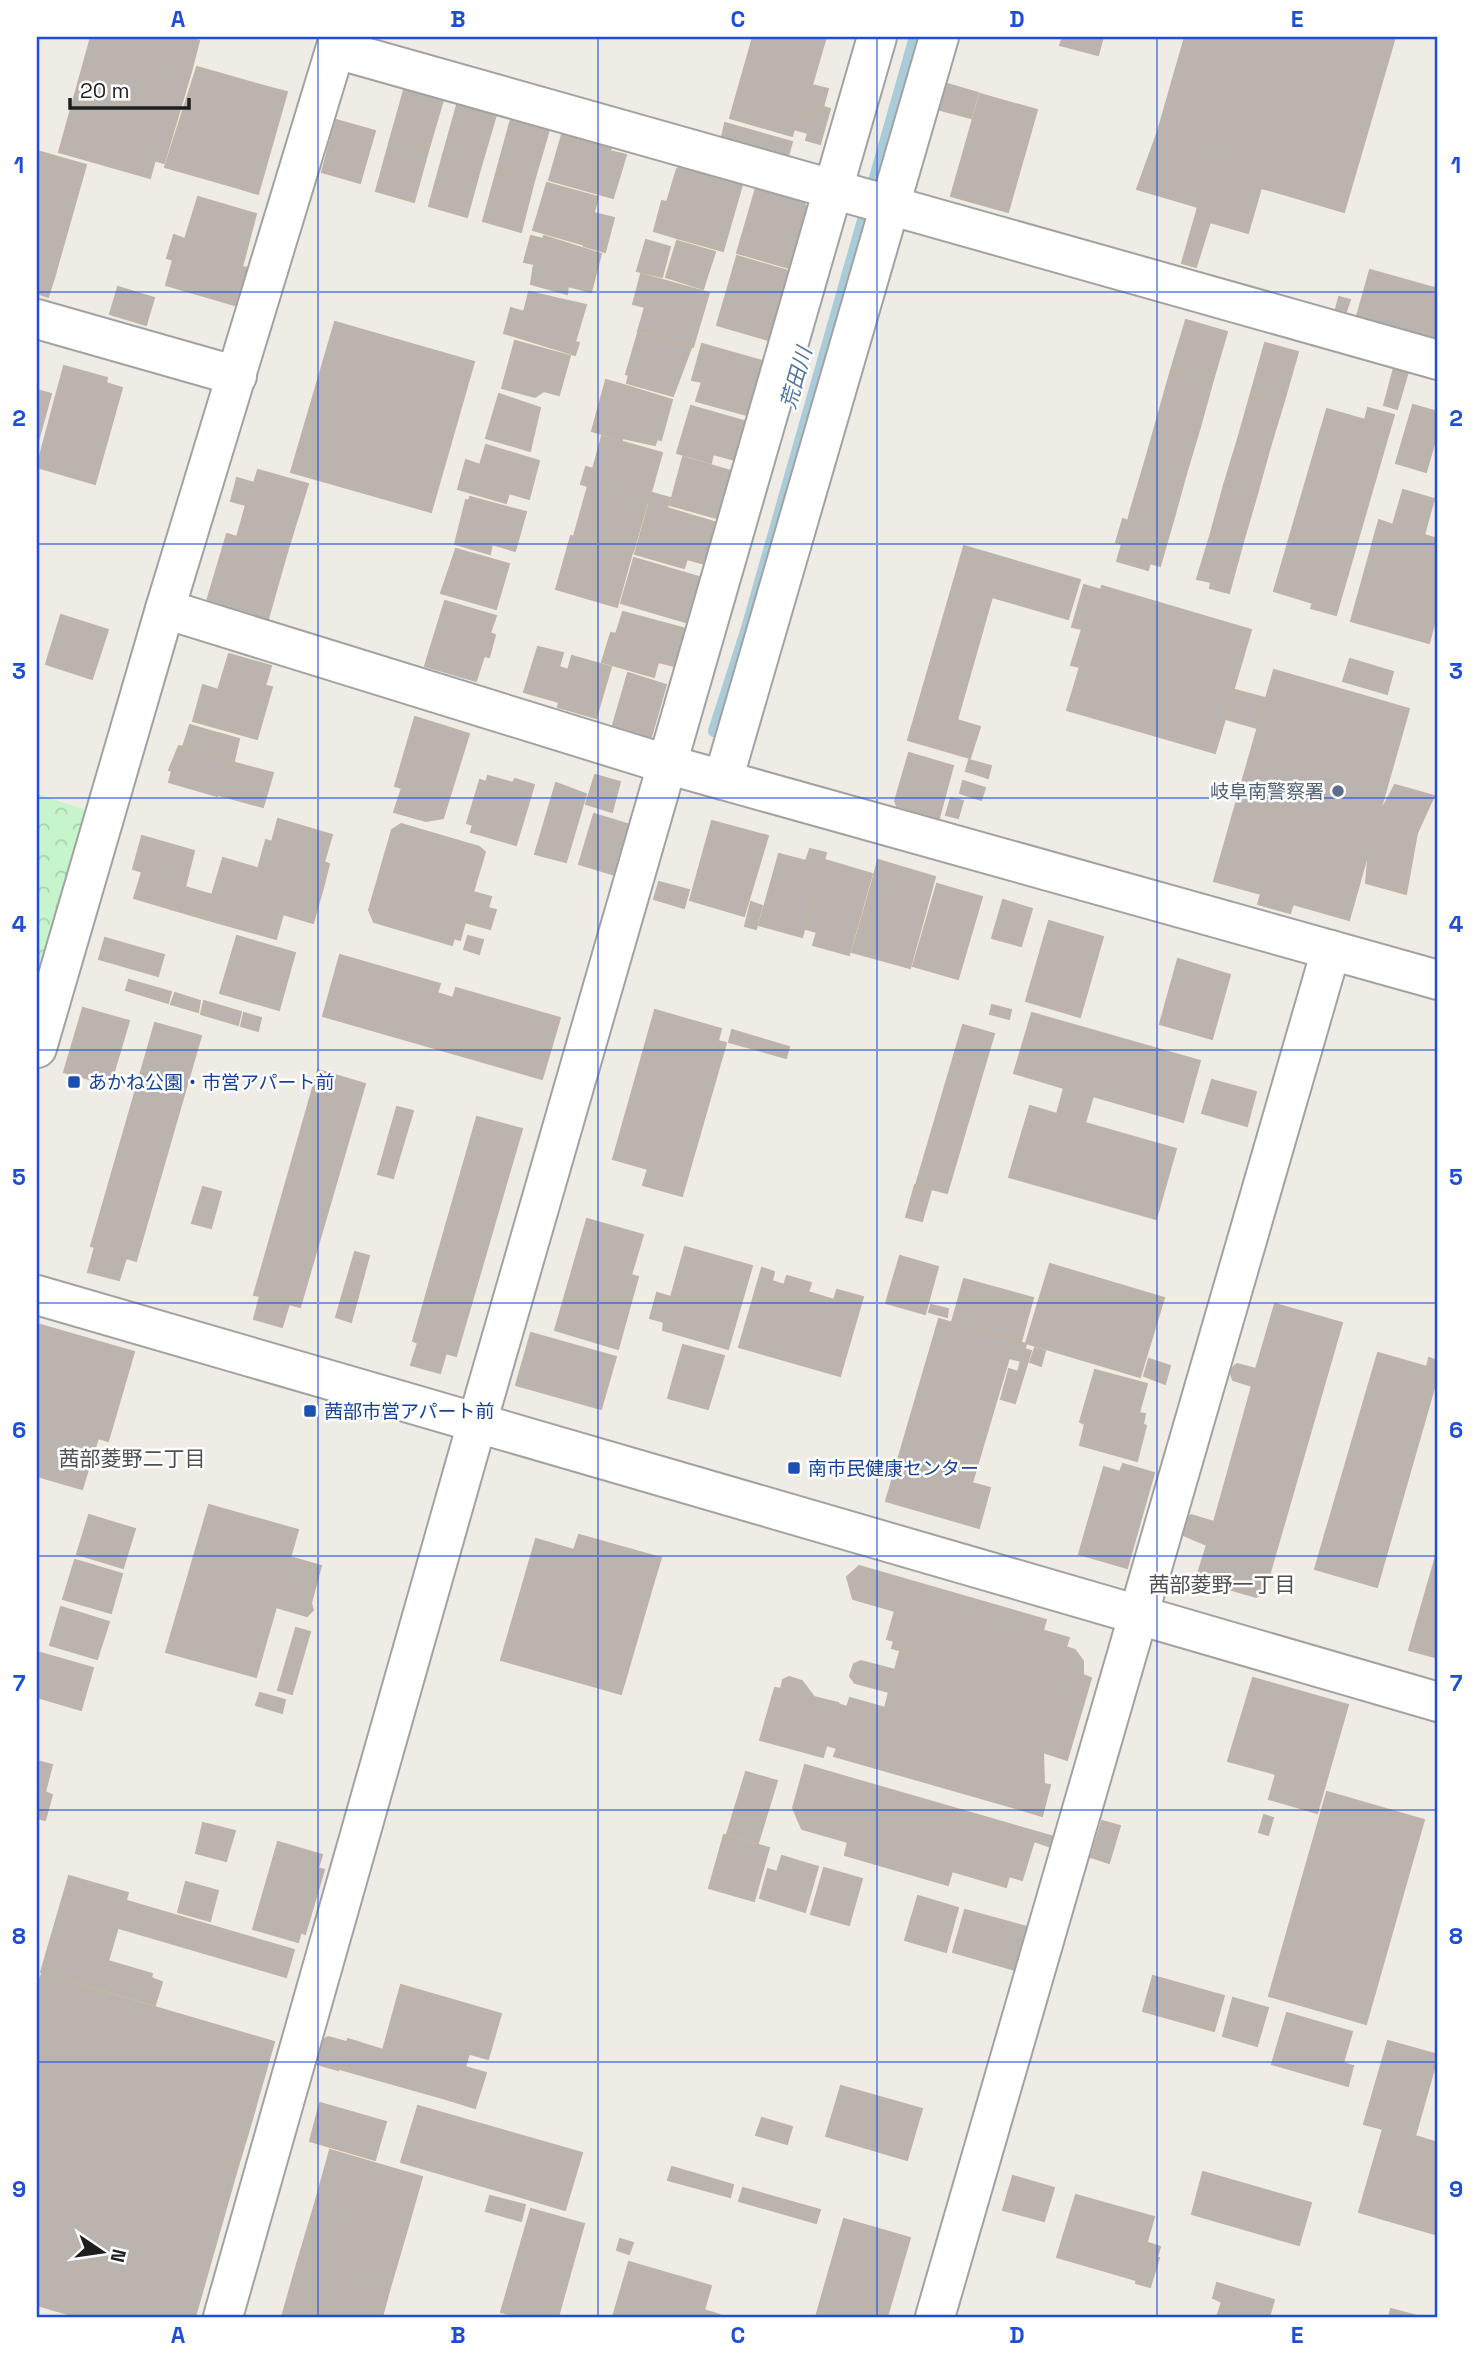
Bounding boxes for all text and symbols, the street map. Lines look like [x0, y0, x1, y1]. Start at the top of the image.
text: A [171, 4, 186, 34]
text: B [450, 4, 466, 34]
text: C [731, 4, 745, 34]
text: D [1009, 4, 1025, 34]
text: E [1291, 4, 1303, 34]
scale bar [70, 66, 189, 110]
text: 20 m [80, 77, 130, 104]
text: 1 [14, 150, 24, 180]
text: 1 [1451, 150, 1461, 180]
water label: 荒田川 [774, 342, 818, 412]
text: 2 [12, 403, 26, 433]
text: 2 [1449, 403, 1463, 433]
text: 3 [12, 656, 26, 686]
text: 3 [1449, 656, 1463, 686]
place label: 岐阜南警察署 [1210, 779, 1324, 804]
marker: 岐阜南警察署 [1330, 783, 1346, 799]
text: 4 [12, 909, 27, 939]
text: 4 [1449, 909, 1464, 939]
place label: あかね公園・市営アパート前 [88, 1070, 335, 1095]
marker: あかね公園・市営アパート前 [66, 1074, 82, 1090]
text: 5 [12, 1162, 26, 1192]
text: 5 [1449, 1162, 1463, 1192]
place label: 茜部市営アパート前 [324, 1399, 495, 1424]
marker: 茜部市営アパート前 [302, 1403, 318, 1419]
text: 6 [12, 1415, 26, 1445]
text: 6 [1449, 1415, 1463, 1445]
district label: 茜部菱野二丁目 [59, 1445, 206, 1472]
place label: 南市民健康センター [808, 1456, 979, 1481]
marker: 南市民健康センター [786, 1460, 802, 1476]
district label: 茜部菱野一丁目 [1149, 1571, 1296, 1598]
text: 7 [13, 1668, 26, 1698]
text: 7 [1450, 1668, 1463, 1698]
text: 8 [12, 1921, 26, 1951]
text: 8 [1449, 1921, 1463, 1951]
text: 9 [12, 2174, 26, 2204]
text: 9 [1449, 2174, 1463, 2204]
north arrow [66, 2218, 136, 2288]
text: N [104, 2247, 132, 2265]
text: A [171, 2320, 186, 2350]
text: B [450, 2320, 466, 2350]
text: C [731, 2320, 745, 2350]
text: D [1009, 2320, 1025, 2350]
text: E [1291, 2320, 1303, 2350]

